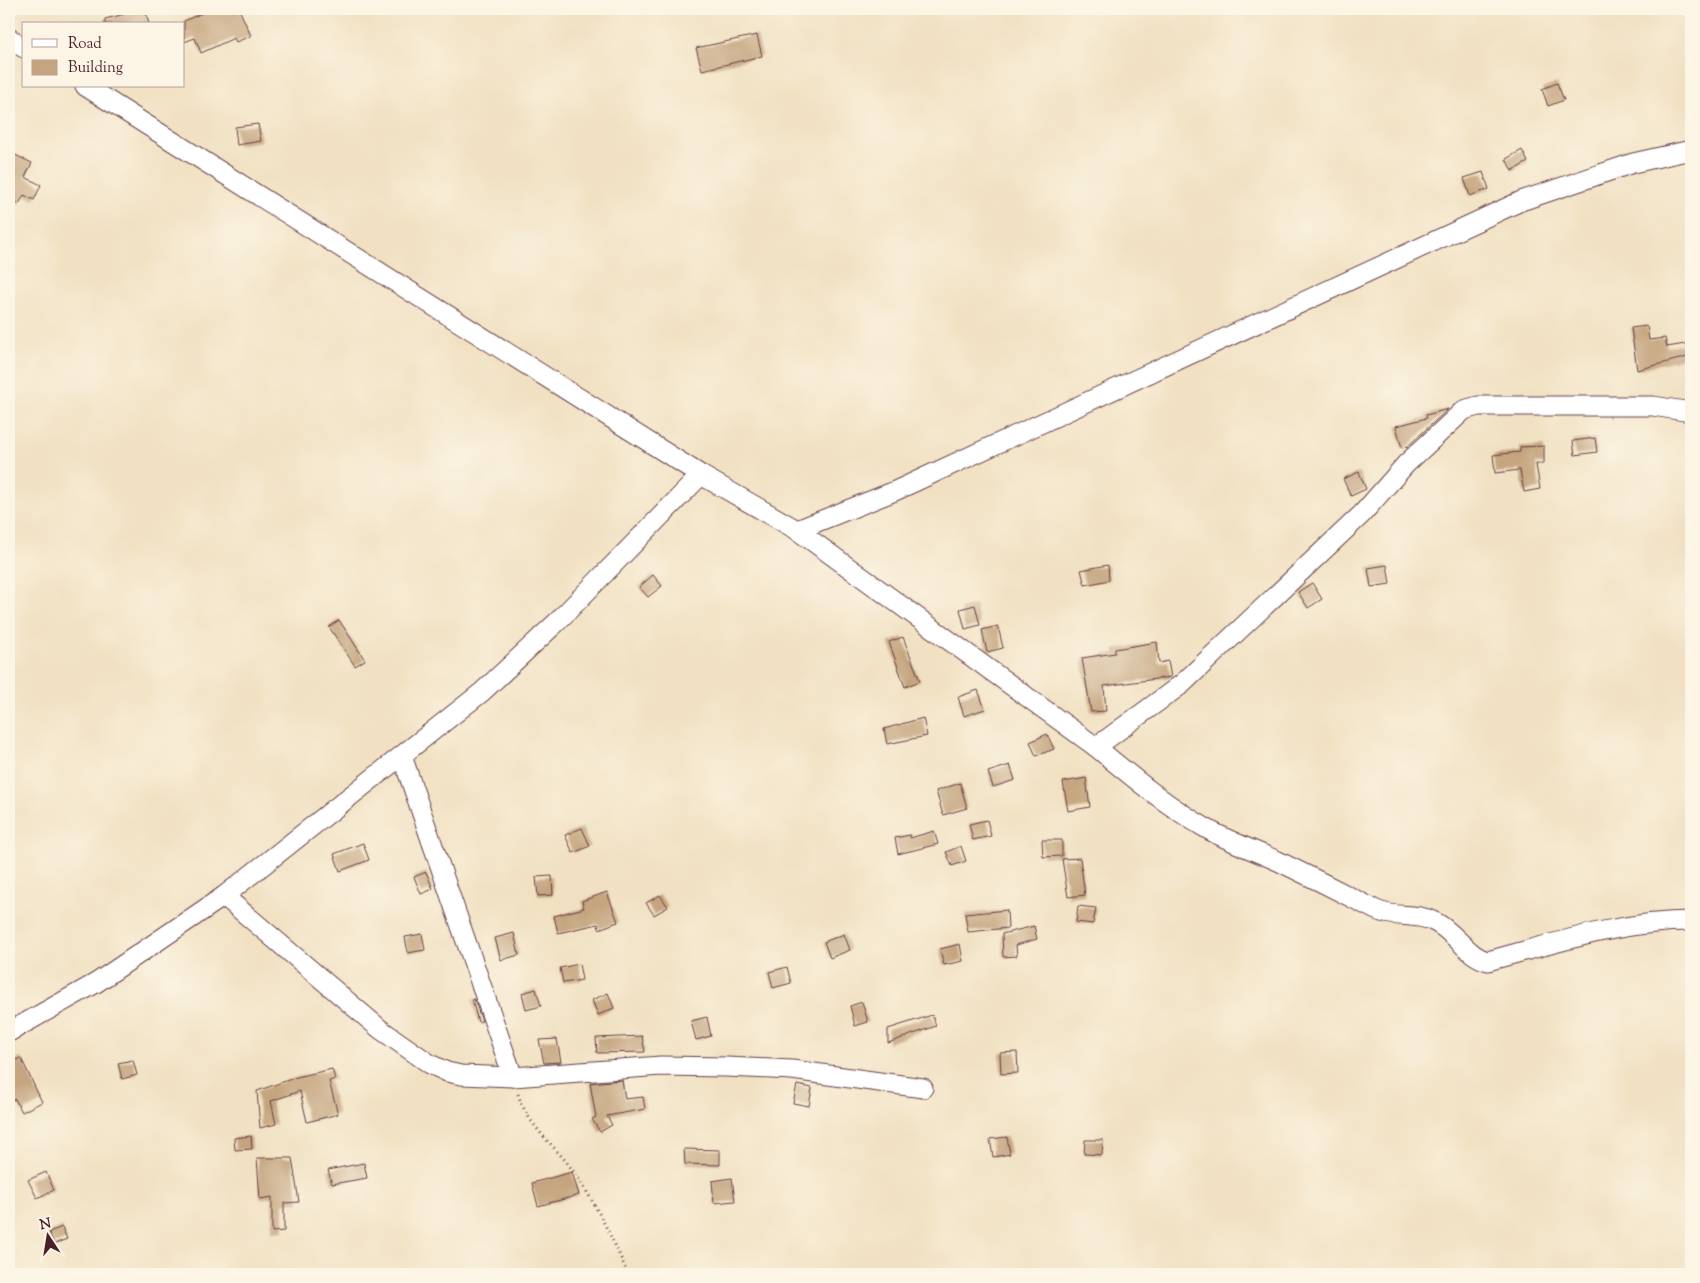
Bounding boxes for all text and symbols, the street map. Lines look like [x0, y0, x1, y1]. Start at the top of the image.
legend [22, 22, 185, 88]
text: Road [68, 34, 102, 55]
text: Building [68, 58, 123, 79]
north arrow [22, 1210, 72, 1260]
text: N [38, 1214, 53, 1236]

